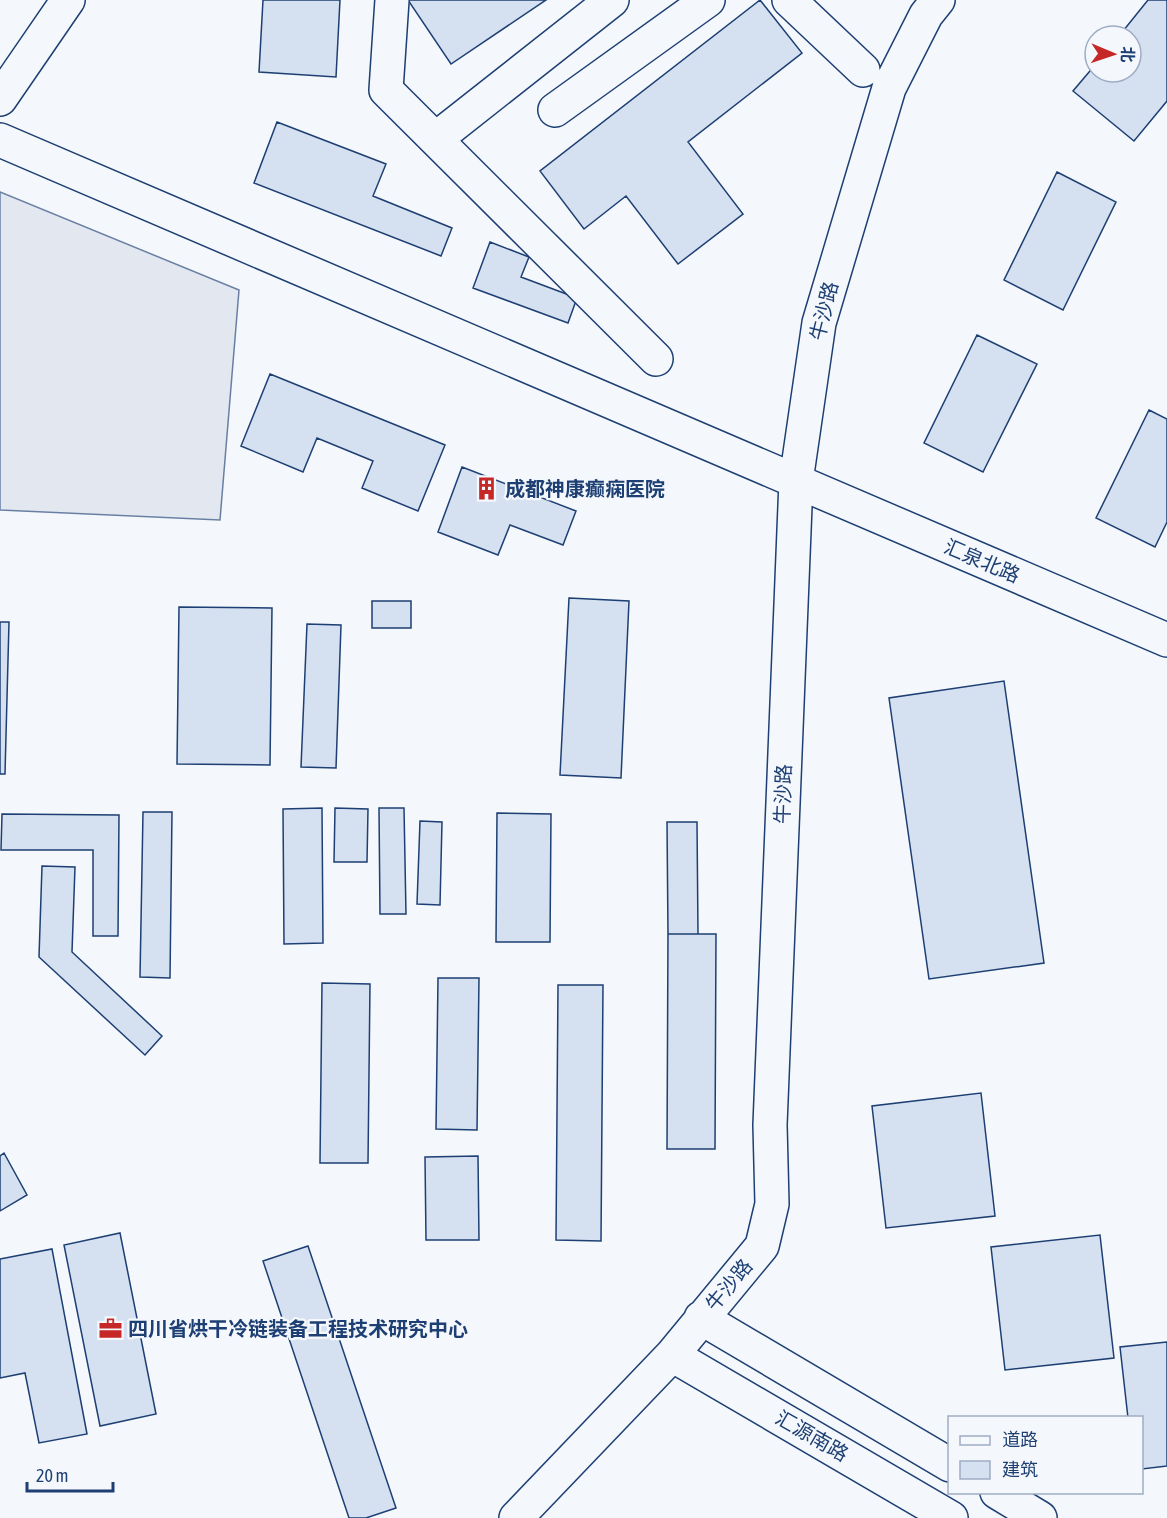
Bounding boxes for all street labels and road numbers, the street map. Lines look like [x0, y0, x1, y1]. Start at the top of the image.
street label: 牛沙路 [805, 279, 842, 343]
street label: 汇泉北路 [941, 534, 1024, 587]
street label: 牛沙路 [770, 764, 795, 824]
street label: 牛沙路 [701, 1254, 757, 1315]
street label: 汇源南路 [772, 1406, 853, 1466]

